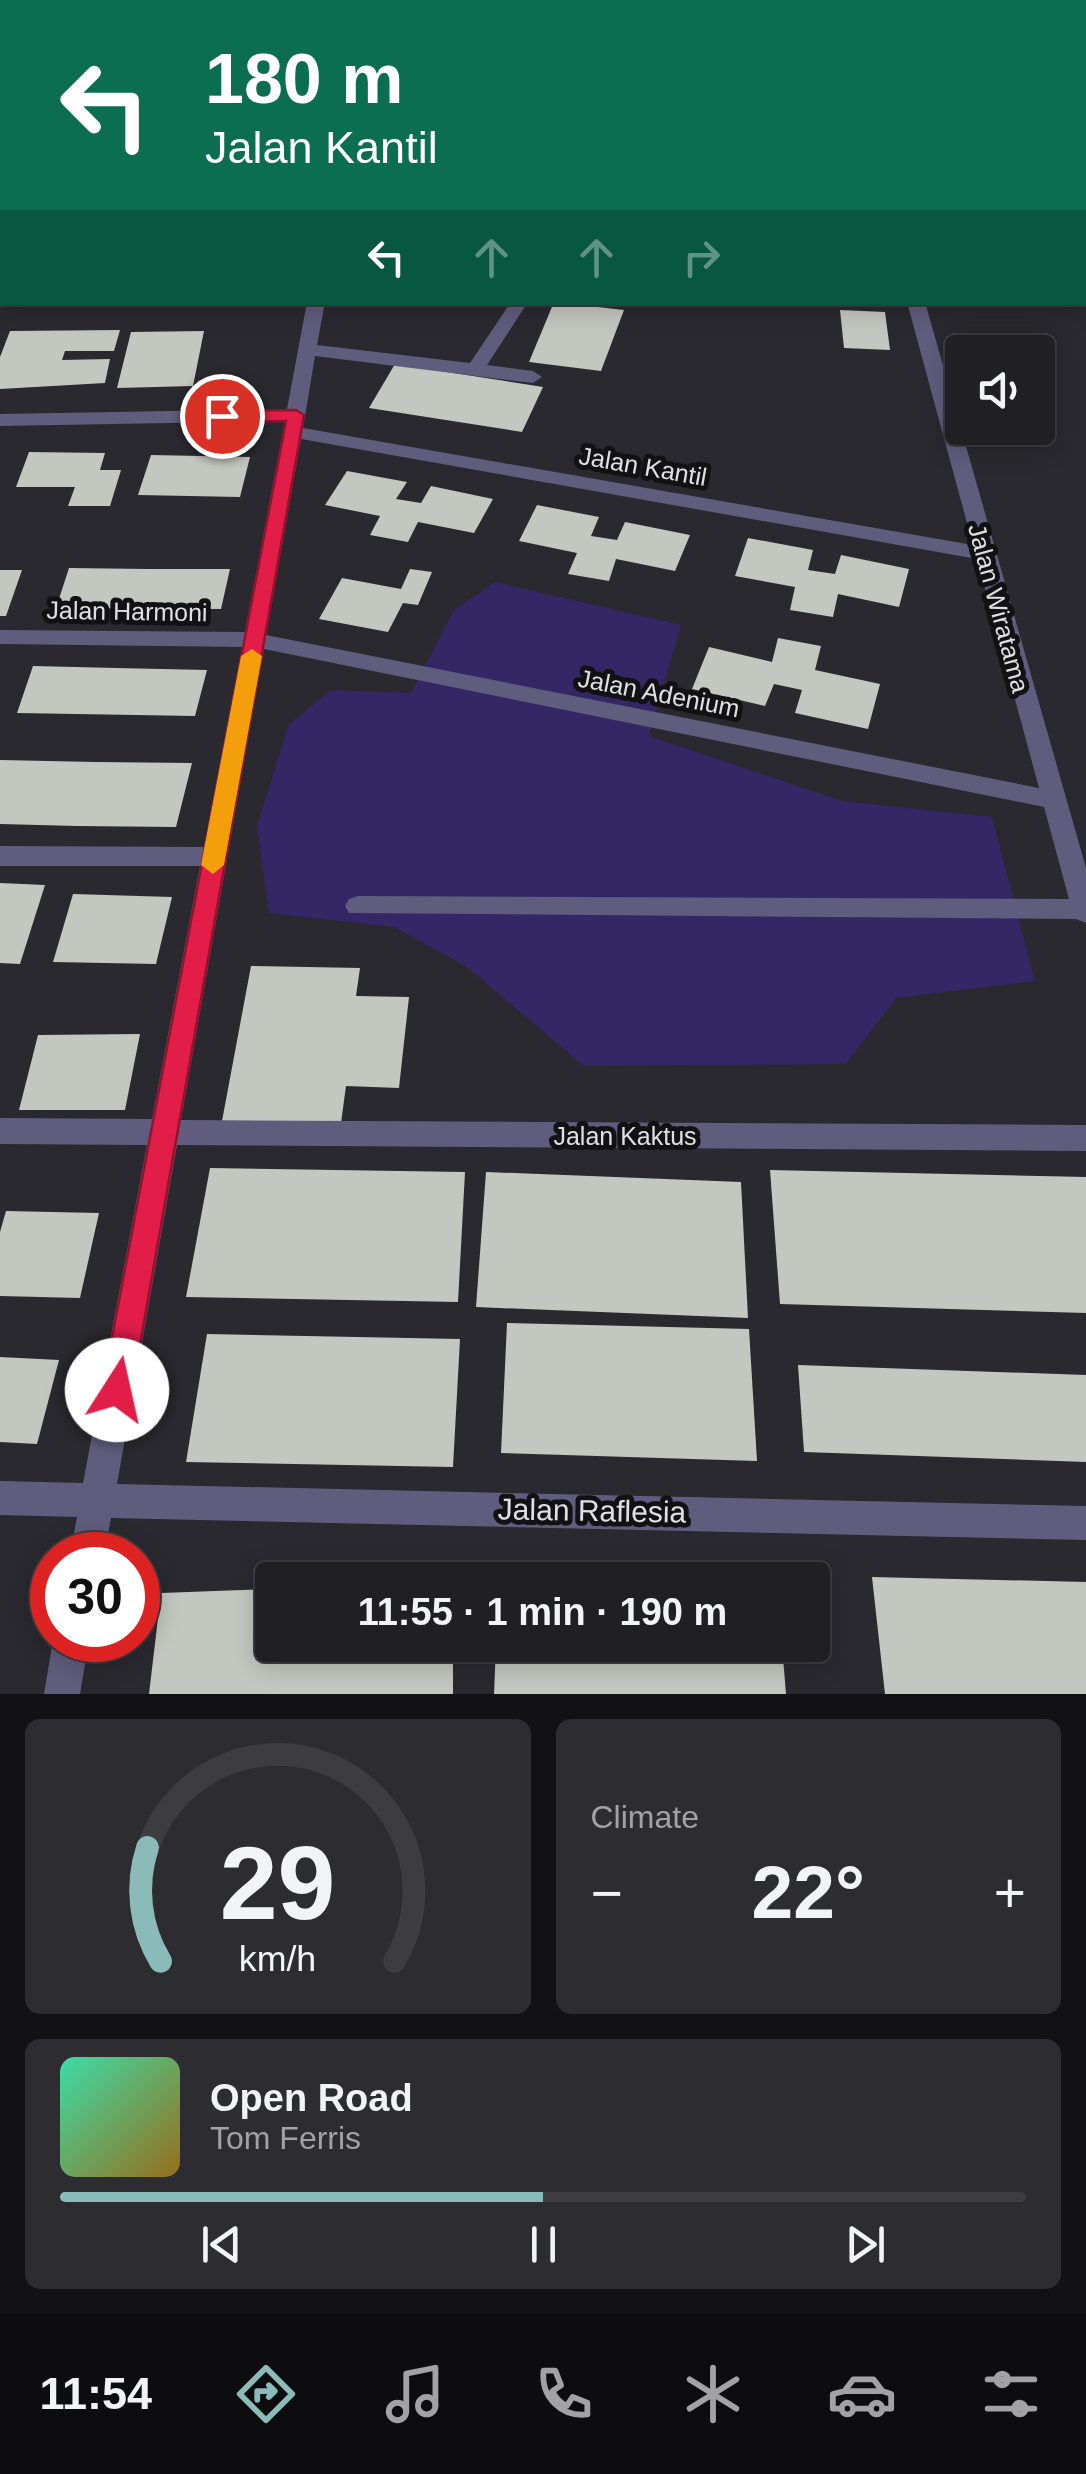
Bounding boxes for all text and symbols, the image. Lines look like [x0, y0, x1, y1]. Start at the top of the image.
icon: left [40, 40, 170, 170]
text: 180 m [205, 40, 403, 118]
text: Jalan Kantil [205, 122, 438, 173]
icon: left [359, 230, 414, 285]
icon: ahead [464, 230, 519, 285]
icon: ahead [569, 230, 624, 285]
icon: right [674, 230, 729, 285]
map controls [945, 335, 1055, 445]
button: sound [945, 335, 1055, 445]
pin [180, 374, 265, 459]
icon: arrive [195, 389, 250, 444]
street label: Jalan Kantil [577, 441, 709, 491]
street label: Jalan Wiratama [963, 520, 1035, 696]
street label: Jalan Harmoni [46, 596, 208, 626]
street label: Jalan Adenium [576, 664, 742, 722]
street label: Jalan Kaktus [553, 1122, 697, 1150]
position arrow [65, 1338, 169, 1442]
street label: Jalan Raflesia [498, 1492, 687, 1529]
speed limit sign: 30 [30, 1532, 160, 1662]
text: 11:55 · 1 min · 190 m [358, 1591, 727, 1633]
text: Climate [591, 1799, 699, 1835]
text: 29 [220, 1825, 336, 1941]
text: 22° [752, 1850, 865, 1934]
text: − [591, 1862, 623, 1924]
text: + [994, 1862, 1026, 1924]
text: km/h [239, 1939, 316, 1979]
text: Open Road [210, 2077, 413, 2119]
text: Tom Ferris [210, 2120, 361, 2156]
icon: previous [194, 2217, 249, 2272]
icon: pause [516, 2217, 571, 2272]
icon: next [838, 2217, 893, 2272]
icon: directions [231, 2359, 301, 2429]
icon: music [380, 2359, 450, 2429]
icon: phone [529, 2359, 599, 2429]
icon: climate [678, 2359, 748, 2429]
icon: car [827, 2359, 897, 2429]
icon: filters [976, 2359, 1046, 2429]
text: 11:54 [40, 2368, 152, 2419]

